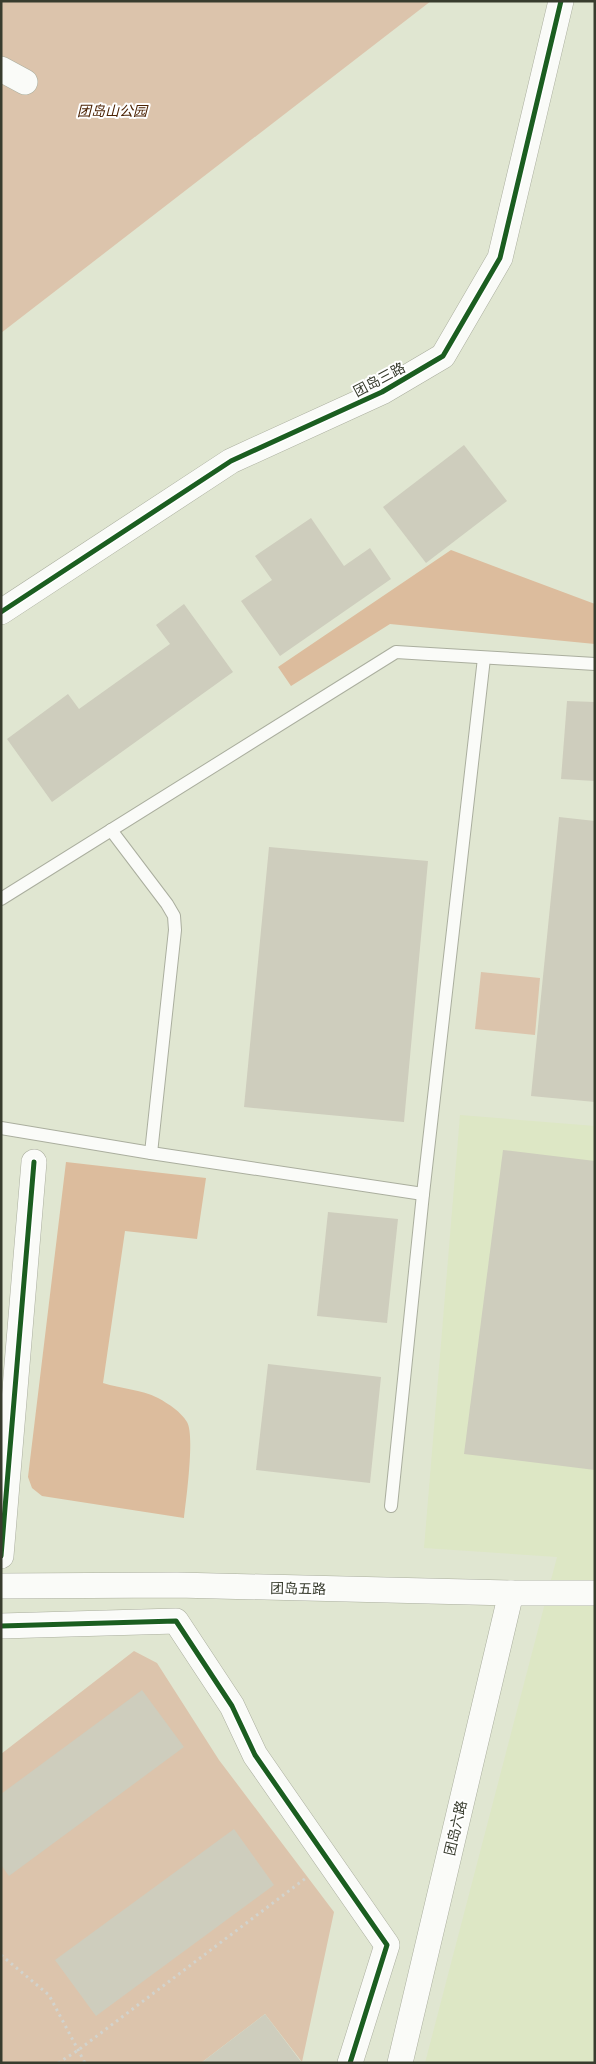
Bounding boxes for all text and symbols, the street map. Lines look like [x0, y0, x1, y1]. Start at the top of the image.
park label: 团岛山公园 [77, 101, 149, 120]
street label: 团岛三路 [350, 357, 408, 401]
street label: 团岛五路 [270, 1578, 326, 1598]
street label: 团岛六路 [439, 1799, 471, 1857]

